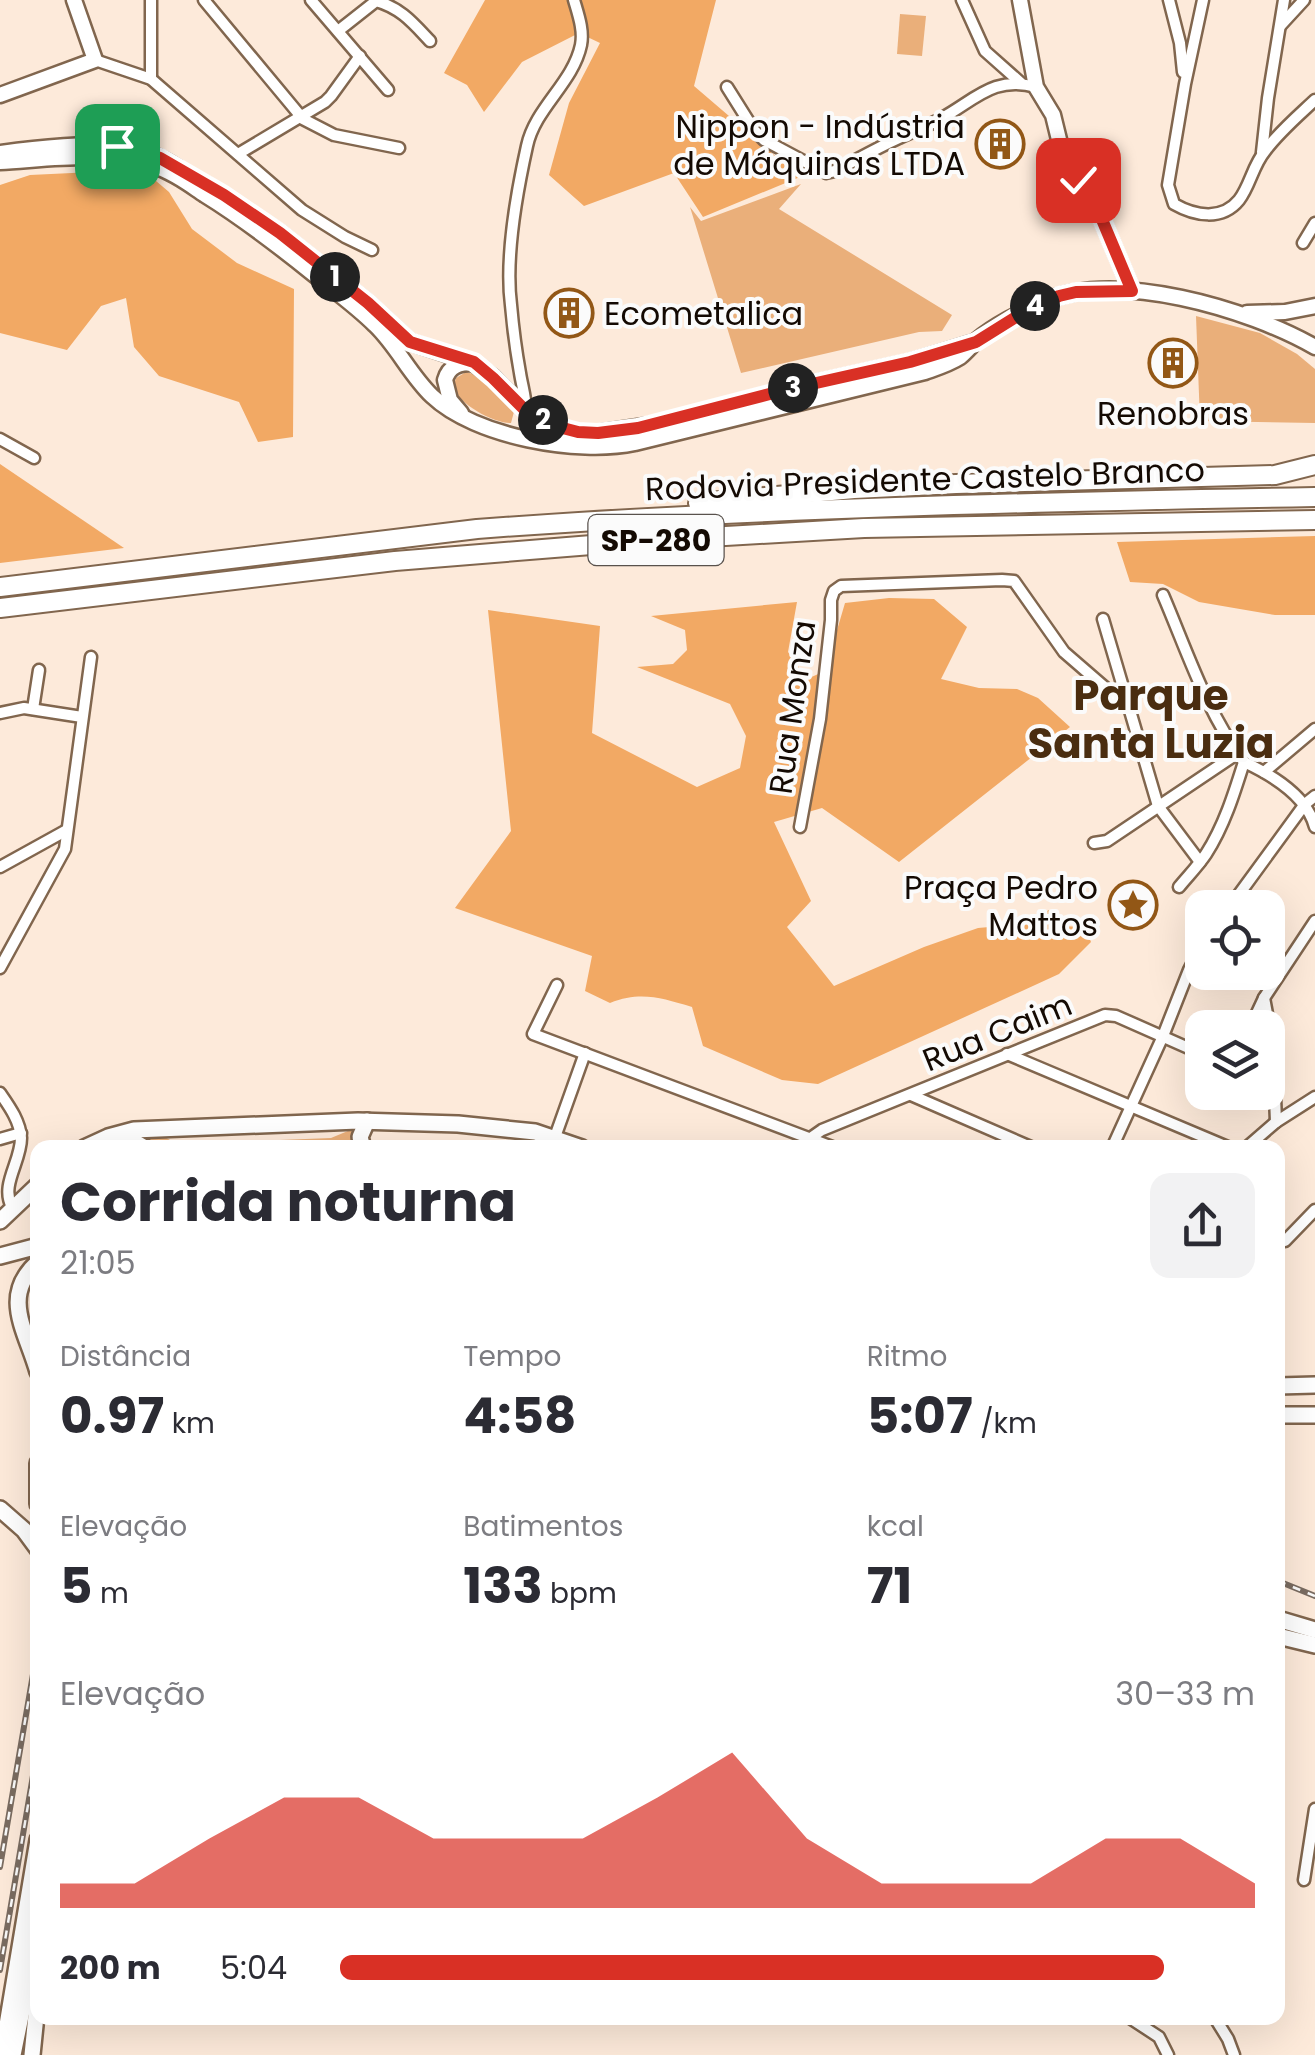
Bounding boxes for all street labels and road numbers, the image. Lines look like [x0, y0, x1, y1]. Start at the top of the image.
street label: Rodovia Presidente Castelo Branco [644, 447, 1206, 511]
road number: SP-280 [588, 515, 724, 565]
street label: Rua Monza [758, 617, 826, 797]
street label: Rua Caim [916, 982, 1078, 1082]

